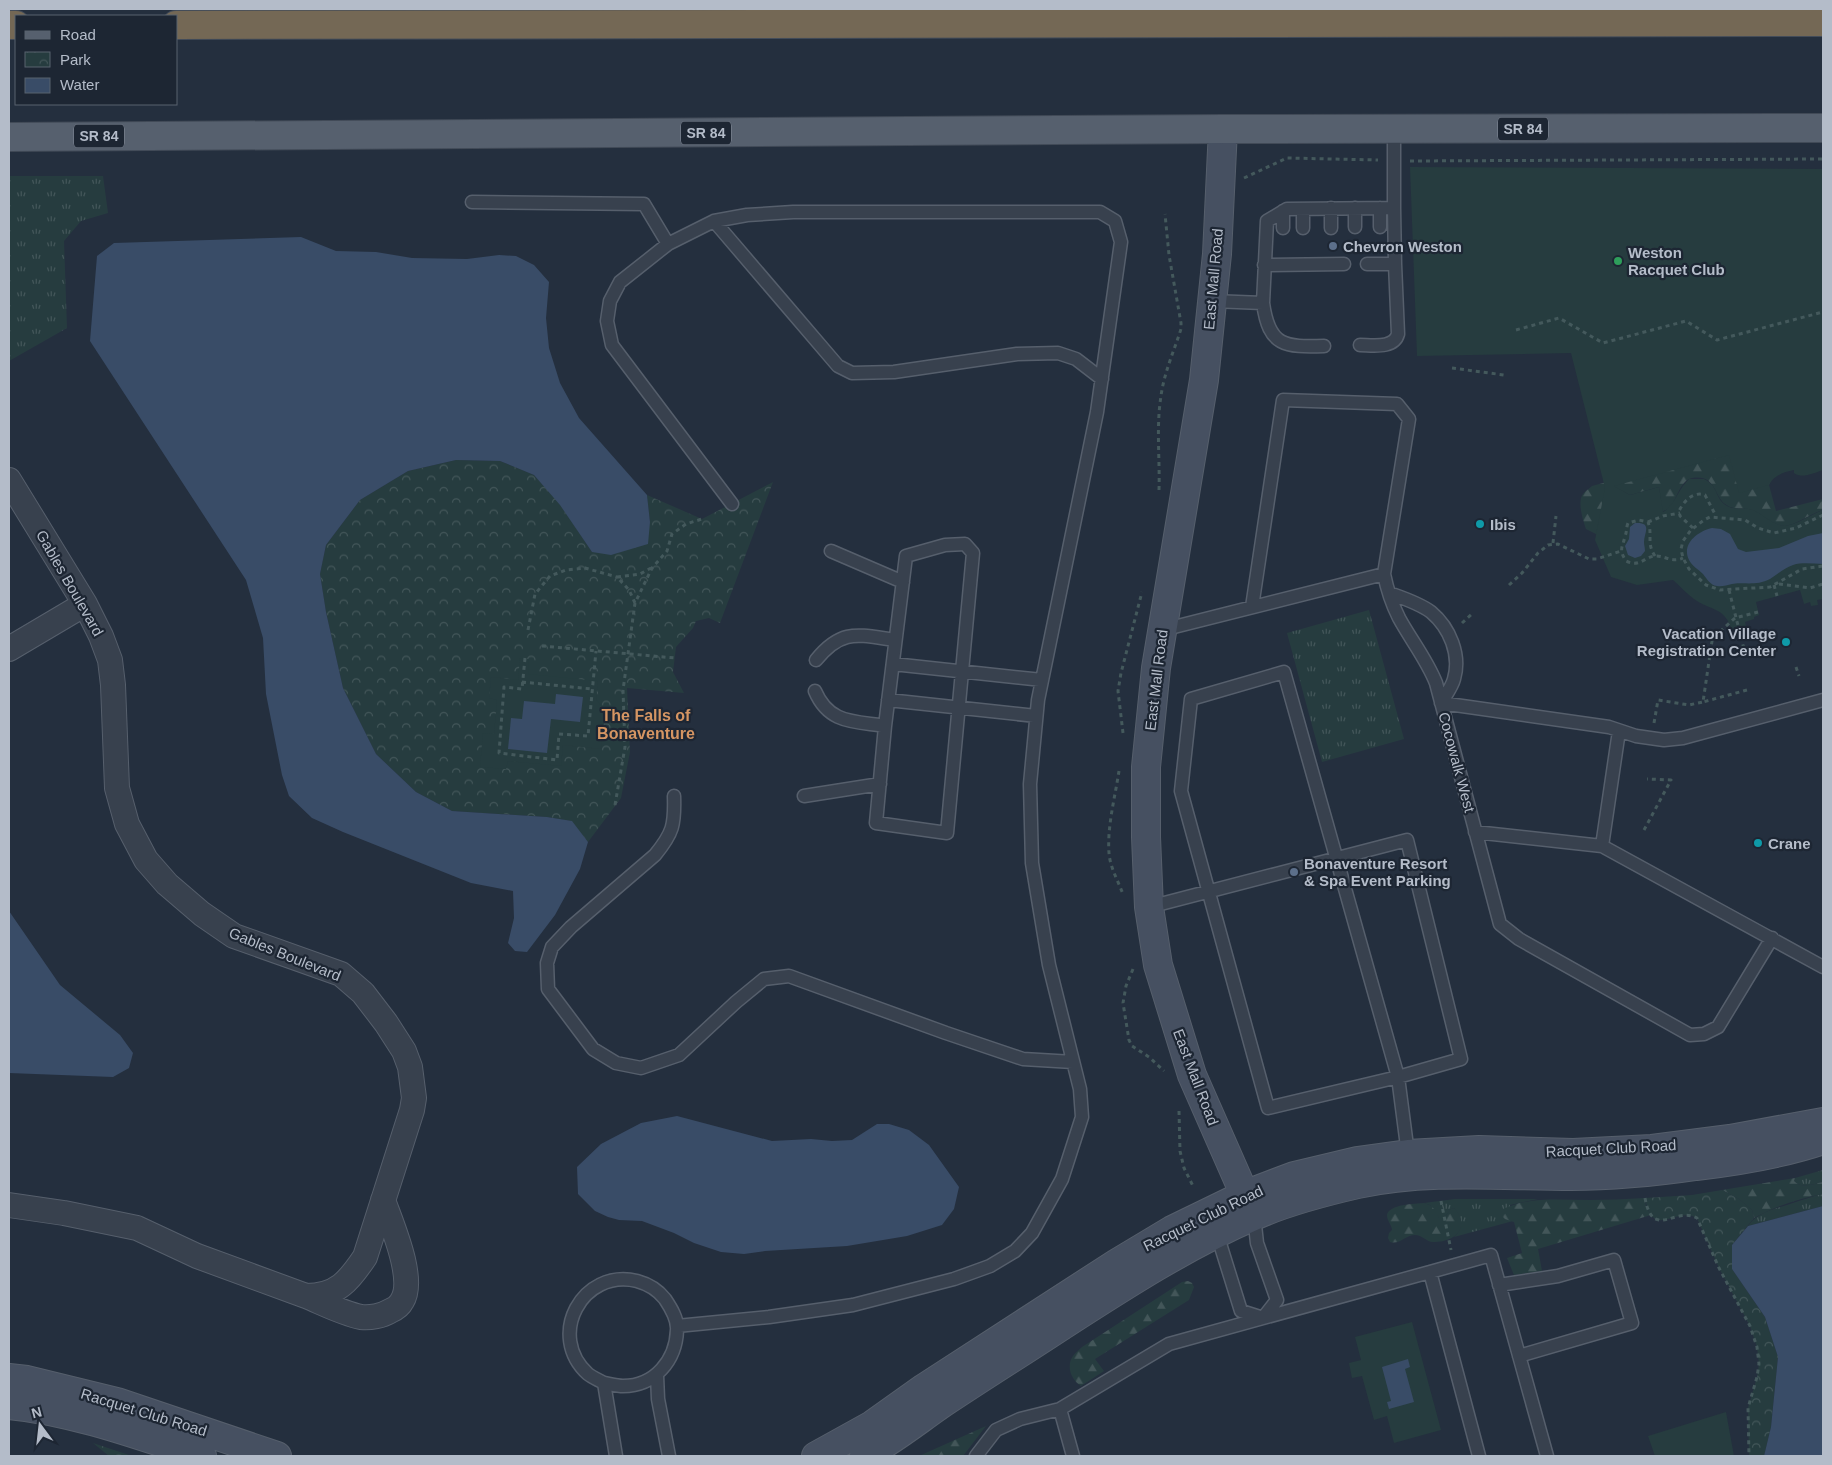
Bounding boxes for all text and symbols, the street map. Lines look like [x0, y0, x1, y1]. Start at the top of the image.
legend [15, 15, 178, 105]
text: Road [60, 26, 96, 43]
text: Park [60, 51, 91, 68]
text: Water [60, 76, 99, 93]
road number: SR 84 [1498, 118, 1548, 140]
road number: SR 84 [681, 122, 731, 144]
road number: SR 84 [74, 124, 124, 148]
street label: East Mall Road [1200, 228, 1226, 330]
place label: Chevron Weston [1343, 238, 1462, 255]
marker: Chevron Weston [1327, 240, 1339, 252]
place label: Weston Racquet Club [1628, 244, 1725, 278]
marker: Weston Racquet Club [1612, 255, 1624, 267]
place label: Ibis [1490, 516, 1516, 533]
marker: Ibis [1474, 518, 1486, 530]
street label: Gables Boulevard [33, 527, 107, 639]
place label: Vacation Village Registration Center [1637, 625, 1776, 659]
street label: East Mall Road [1141, 628, 1171, 732]
marker: Vacation Village Registration Center [1780, 636, 1792, 648]
district label: The Falls of Bonaventure [597, 707, 695, 742]
street label: Cocowalk West [1435, 710, 1479, 815]
place label: Crane [1768, 835, 1811, 852]
marker: Crane [1752, 837, 1764, 849]
place label: Bonaventure Resort & Spa Event Parking [1304, 855, 1451, 889]
marker: Bonaventure Resort & Spa Event Parking [1288, 866, 1300, 878]
street label: Gables Boulevard [227, 924, 343, 984]
street label: East Mall Road [1170, 1026, 1222, 1128]
street label: Racquet Club Road [1545, 1136, 1677, 1160]
street label: Racquet Club Road [1140, 1182, 1266, 1254]
street label: Racquet Club Road [79, 1385, 209, 1439]
north arrow [15, 1400, 65, 1450]
text: N [30, 1403, 44, 1421]

